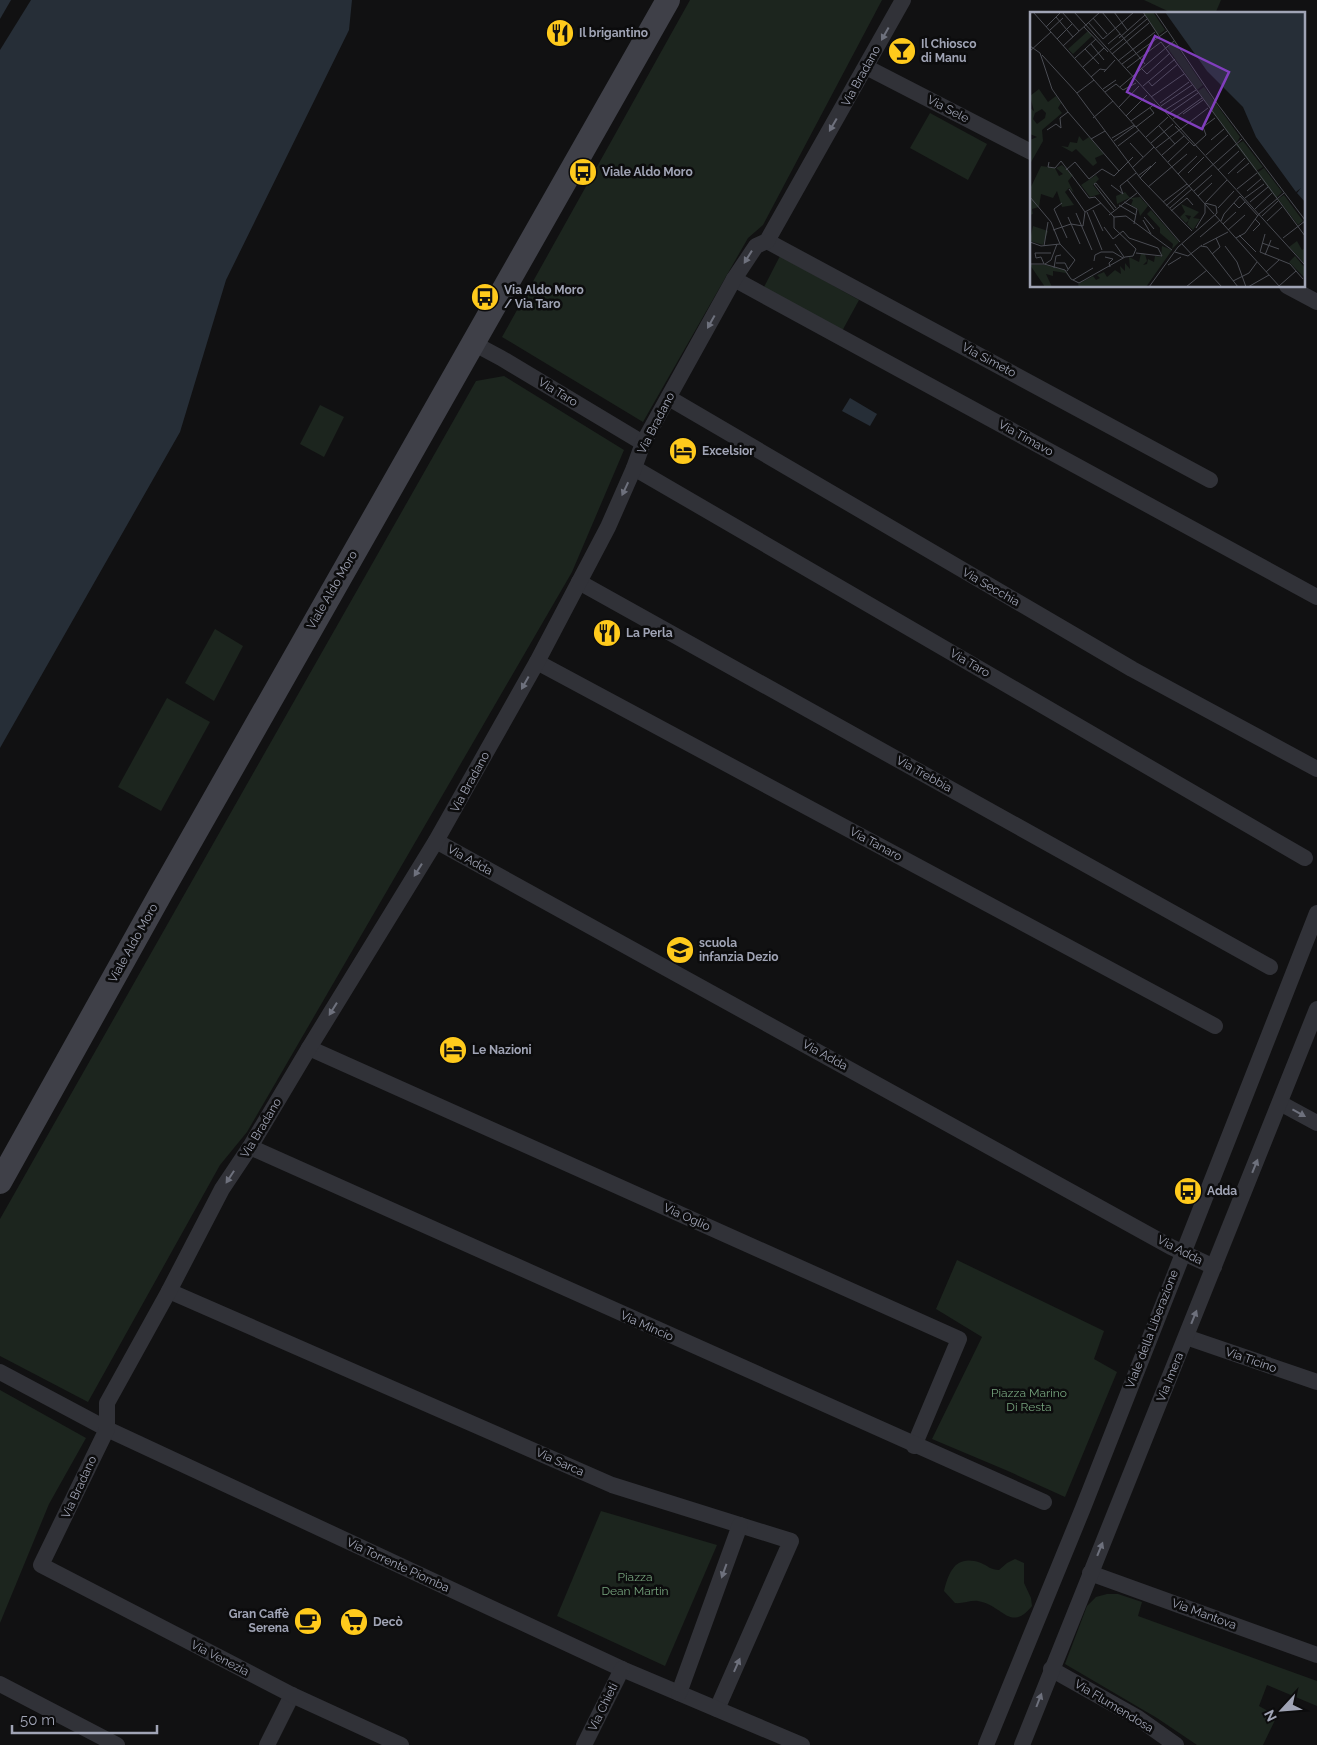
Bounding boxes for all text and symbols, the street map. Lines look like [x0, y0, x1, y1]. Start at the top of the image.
inset map [1030, 12, 1304, 288]
restaurant icon: Il brigantino [545, 18, 575, 48]
place label: Il brigantino [579, 26, 648, 40]
one-way arrow [880, 27, 889, 40]
bar icon: Il Chiosco di Manu [887, 36, 917, 66]
place label: Il Chiosco di Manu [921, 37, 977, 65]
street label: Via Bradano [839, 43, 883, 109]
street label: Via Sele [925, 93, 971, 125]
one-way arrow [829, 118, 838, 131]
bus stop icon: Viale Aldo Moro [568, 157, 598, 187]
place label: Viale Aldo Moro [602, 165, 693, 179]
one-way arrow [744, 251, 753, 264]
bus stop icon: Via Aldo Moro / Via Taro [470, 282, 500, 312]
place label: Via Aldo Moro / Via Taro [504, 283, 584, 311]
one-way arrow [706, 315, 715, 329]
street label: Via Simeto [960, 340, 1018, 380]
street label: Via Taro [536, 375, 580, 409]
street label: Via Bradano [635, 390, 677, 456]
street label: Via Timavo [996, 417, 1056, 459]
hotel icon: Excelsior [668, 436, 698, 466]
place label: Excelsior [702, 444, 754, 458]
one-way arrow [621, 482, 629, 496]
street label: Viale Aldo Moro [304, 548, 360, 632]
street label: Via Secchia [960, 565, 1022, 609]
restaurant icon: La Perla [592, 618, 622, 648]
place label: La Perla [626, 626, 673, 640]
street label: Via Taro [948, 646, 992, 680]
one-way arrow [521, 676, 529, 691]
street label: Via Bradano [448, 749, 492, 815]
street label: Via Trebbia [894, 753, 954, 795]
street label: Via Tanaro [847, 824, 905, 864]
street label: Via Adda [445, 842, 495, 878]
one-way arrow [414, 864, 423, 877]
street label: Viale Aldo Moro [106, 901, 160, 985]
school or university icon: scuola infanzia Dezio [665, 935, 695, 965]
place label: scuola infanzia Dezio [699, 936, 779, 964]
one-way arrow [329, 1002, 338, 1015]
hotel icon: Le Nazioni [438, 1035, 468, 1065]
street label: Via Adda [800, 1037, 850, 1073]
place label: Le Nazioni [472, 1043, 532, 1057]
street label: Via Bradano [238, 1096, 284, 1160]
one-way arrow [1291, 1109, 1306, 1117]
one-way arrow [1251, 1159, 1259, 1174]
one-way arrow [226, 1170, 235, 1184]
bus stop icon: Adda [1173, 1176, 1203, 1206]
place label: Adda [1207, 1184, 1237, 1198]
street label: Via Oglio [661, 1200, 713, 1234]
street label: Via Adda [1155, 1233, 1205, 1267]
street label: Viale della Liberazione [1123, 1268, 1181, 1390]
street label: Via Mincio [618, 1308, 676, 1344]
one-way arrow [1190, 1309, 1198, 1324]
street label: Via Ticino [1224, 1345, 1278, 1375]
street label: Via Imera [1154, 1350, 1186, 1404]
park label: Piazza Marino Di Resta [991, 1386, 1067, 1414]
street label: Via Sarca [534, 1445, 586, 1479]
street label: Via Bradano [58, 1454, 100, 1520]
street label: Via Torrente Piomba [344, 1535, 452, 1595]
one-way arrow [1097, 1542, 1105, 1556]
one-way arrow [720, 1564, 728, 1579]
park label: Piazza Dean Martin [601, 1570, 669, 1598]
street label: Via Mantova [1170, 1596, 1238, 1632]
cafe icon: Gran Caffè Serena [293, 1606, 323, 1636]
place label: Gran Caffè Serena [229, 1607, 289, 1635]
supermarket icon: Decò [339, 1607, 369, 1637]
place label: Decò [373, 1615, 403, 1629]
street label: Via Venezia [189, 1637, 251, 1679]
one-way arrow [733, 1658, 741, 1672]
street label: Via Flumendosa [1072, 1677, 1156, 1735]
street label: Via Chieti [585, 1681, 621, 1733]
north arrow [1257, 1685, 1307, 1735]
one-way arrow [1036, 1692, 1043, 1707]
scale bar [12, 1702, 158, 1734]
text: N [1261, 1707, 1280, 1724]
text: 50 m [20, 1711, 55, 1729]

